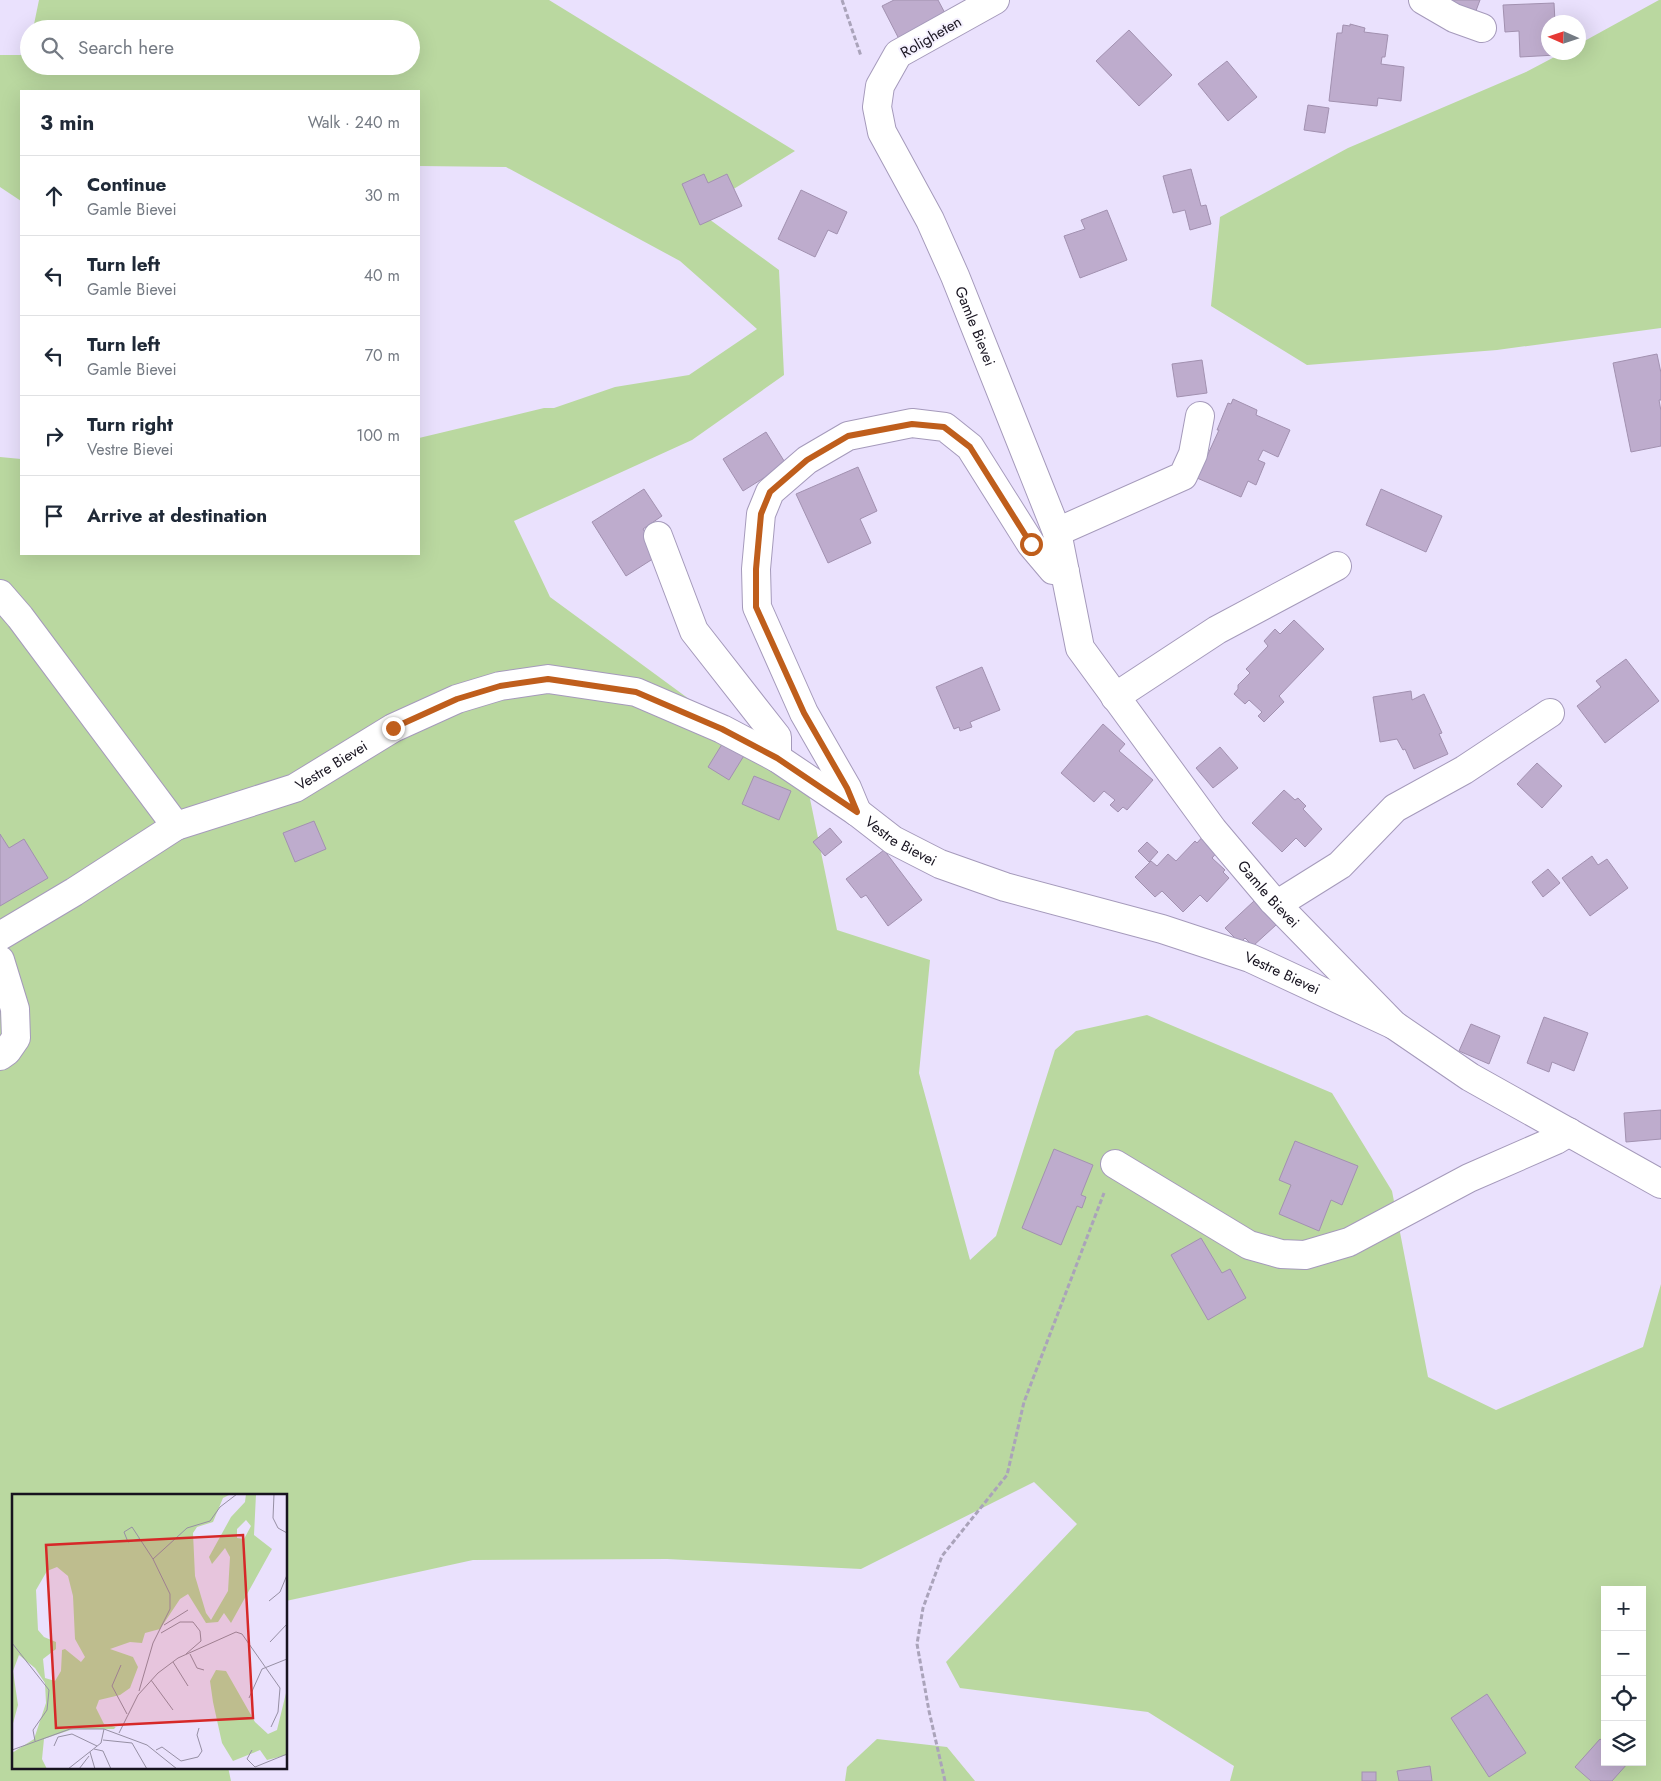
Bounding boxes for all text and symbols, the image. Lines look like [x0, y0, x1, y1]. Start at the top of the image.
street label: Roligheten [896, 11, 966, 63]
north arrow [1541, 15, 1586, 60]
search box [20, 20, 420, 75]
icon: search [38, 34, 66, 62]
text: Search here [78, 34, 174, 61]
text: 3 min [40, 108, 94, 138]
text: Walk · 240 m [308, 111, 400, 134]
text: Continue [87, 171, 166, 198]
icon: ahead [40, 182, 68, 210]
text: 30 m [364, 184, 400, 207]
text: Gamle Bievei [87, 198, 177, 221]
text: Turn left [87, 251, 160, 278]
icon: left [40, 262, 68, 290]
text: 40 m [364, 264, 400, 287]
text: Gamle Bievei [87, 278, 177, 301]
street label: Gamle Bievei [949, 283, 1001, 369]
text: Turn left [87, 331, 160, 358]
icon: left [40, 342, 68, 370]
text: 70 m [365, 344, 400, 367]
text: Gamle Bievei [87, 358, 177, 381]
text: Turn right [87, 411, 173, 438]
icon: right [40, 422, 68, 450]
text: 100 m [356, 424, 400, 447]
text: Vestre Bievei [87, 438, 173, 461]
icon: arrive [40, 502, 68, 530]
text: Arrive at destination [87, 502, 267, 529]
route start [1020, 533, 1043, 556]
route end [382, 717, 405, 740]
street label: Vestre Bievei [291, 735, 372, 796]
street label: Vestre Bievei [860, 811, 941, 872]
street label: Gamle Bievei [1232, 856, 1305, 933]
street label: Vestre Bievei [1242, 946, 1324, 1000]
inset map [12, 1494, 288, 1768]
map controls [1601, 1586, 1646, 1766]
button: + [1601, 1586, 1646, 1631]
button: − [1601, 1631, 1646, 1676]
button: locate [1601, 1676, 1646, 1721]
button: layers [1601, 1721, 1646, 1766]

